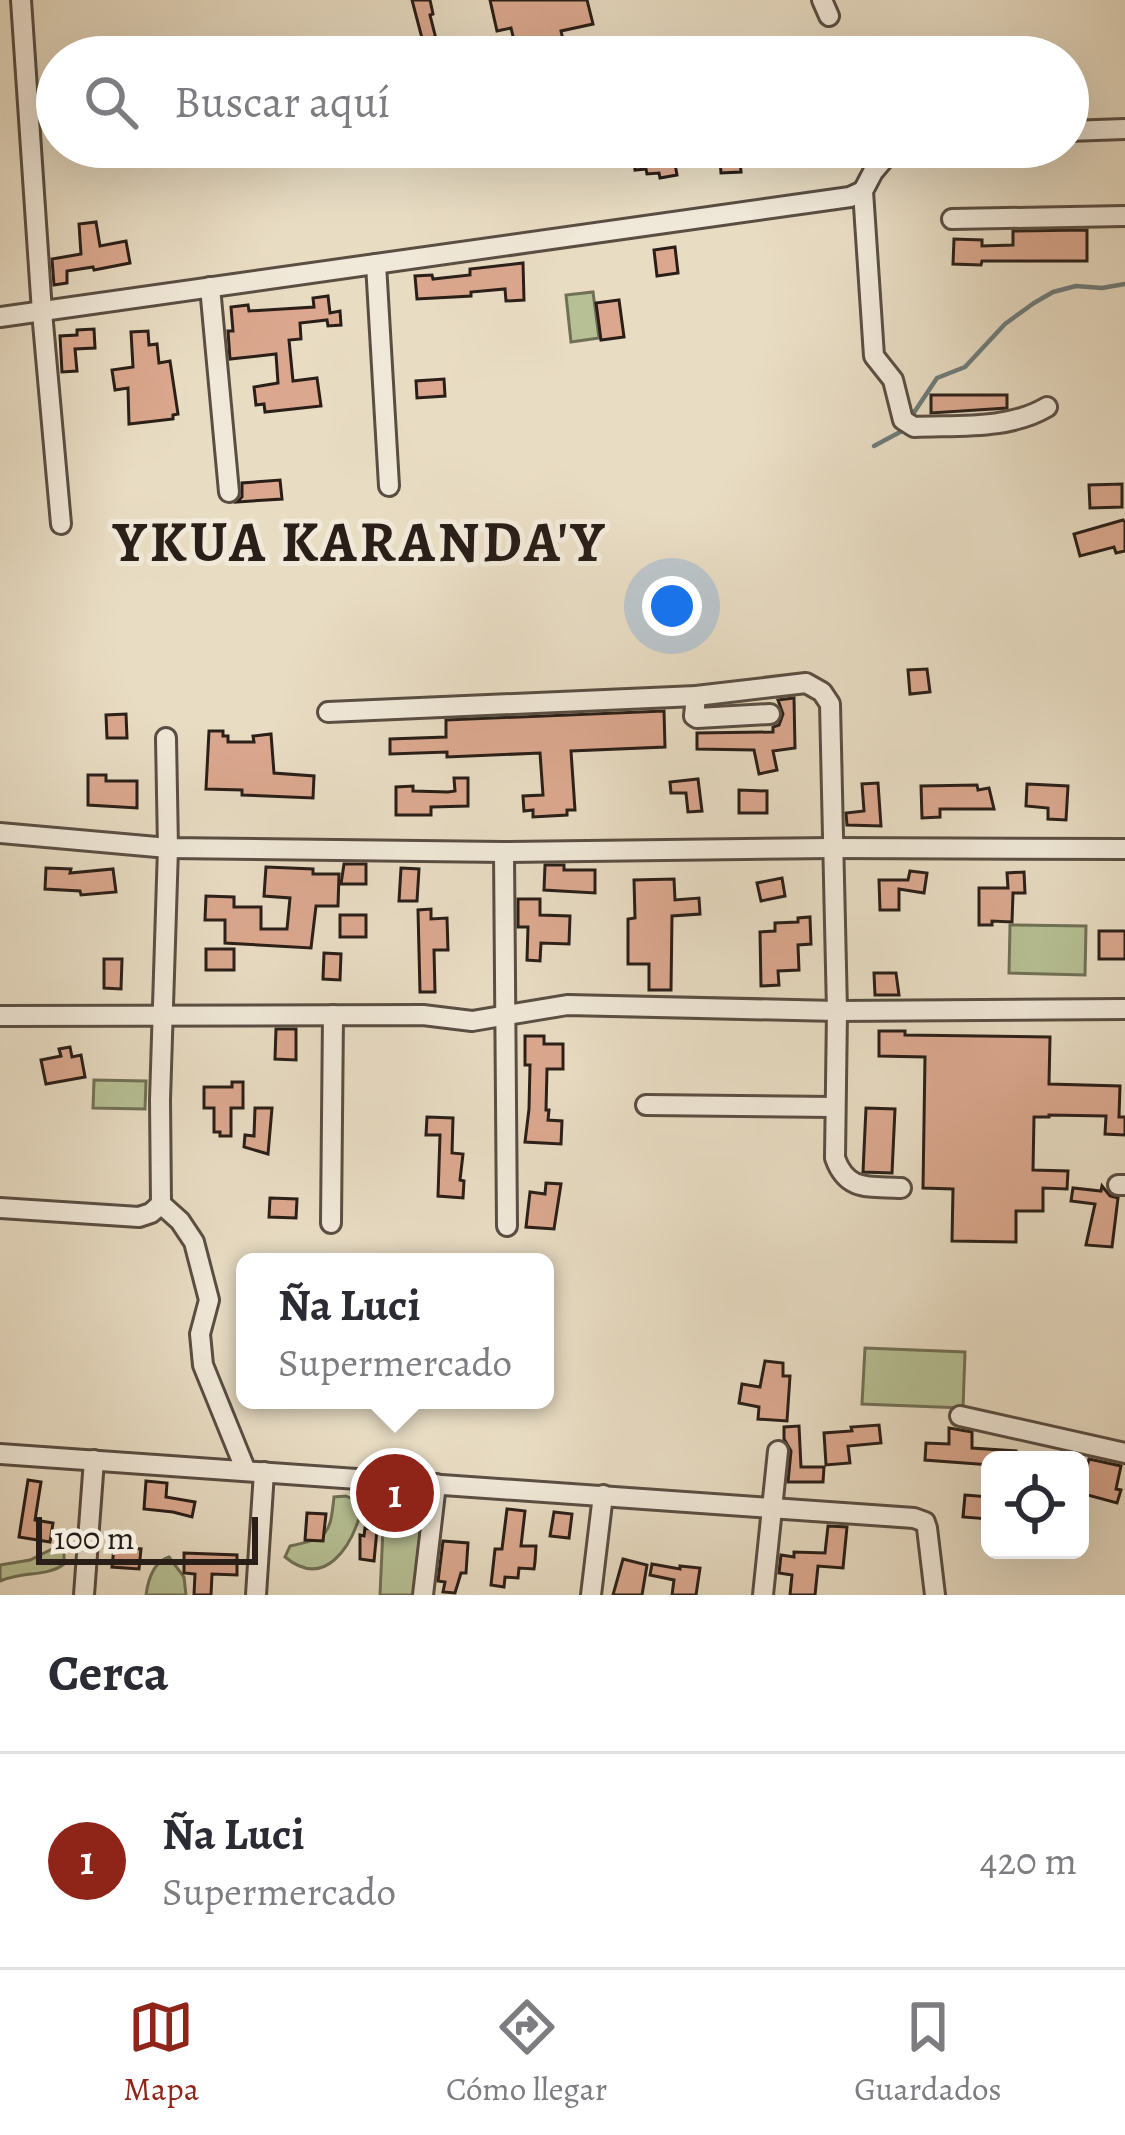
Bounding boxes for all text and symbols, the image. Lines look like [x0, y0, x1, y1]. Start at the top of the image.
search box [36, 36, 1089, 168]
icon: search [78, 69, 144, 135]
text: Buscar aquí [174, 71, 390, 133]
district label: YKUA KARANDA'Y [112, 503, 607, 581]
your location [642, 576, 702, 636]
popup [236, 1253, 554, 1409]
text: Ña Luci [278, 1274, 421, 1336]
text: Supermercado [278, 1336, 512, 1389]
pin: 1 [356, 1448, 434, 1538]
map controls [981, 1451, 1089, 1559]
button: locate [981, 1451, 1089, 1559]
scale bar [36, 1511, 258, 1564]
text: 100 m [54, 1515, 134, 1560]
text: Cerca [48, 1638, 169, 1708]
text: Ña Luci [162, 1803, 305, 1865]
text: 1 [80, 1834, 94, 1887]
text: 420 m [980, 1834, 1077, 1887]
text: Supermercado [162, 1865, 396, 1918]
tab: Mapa [123, 1994, 199, 2111]
tab: Cómo llegar [446, 1994, 607, 2111]
tab: Guardados [854, 1994, 1002, 2111]

